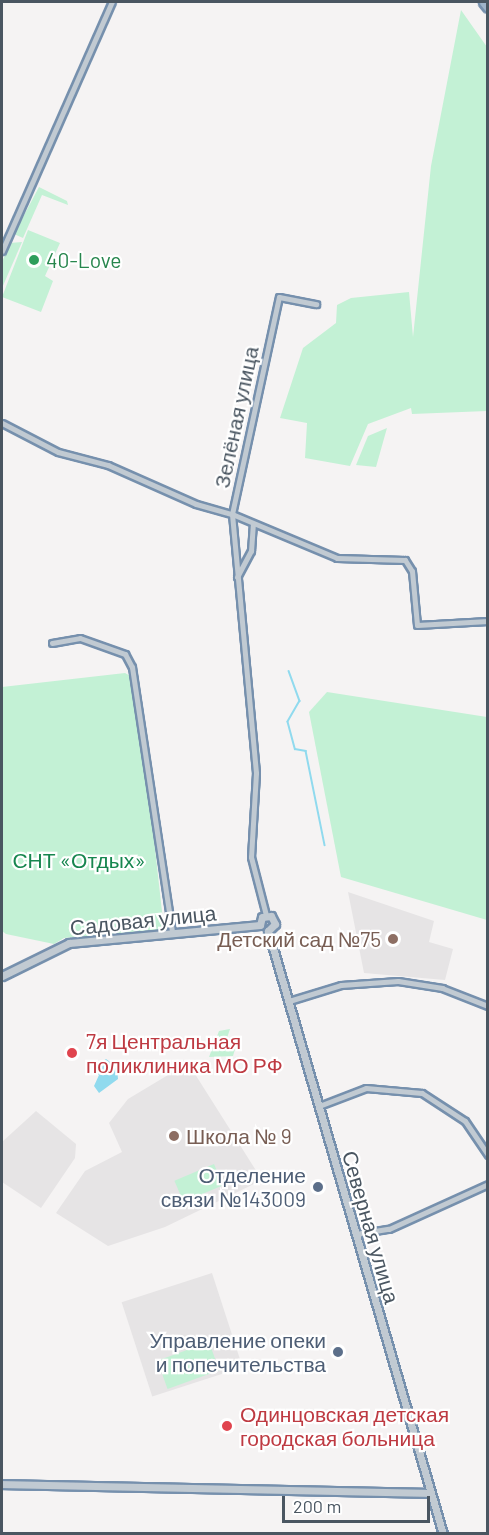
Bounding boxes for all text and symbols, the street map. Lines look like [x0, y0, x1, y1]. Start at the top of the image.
place label: 40-Love [46, 247, 121, 273]
marker: 40-Love [27, 253, 41, 267]
street label: Зелёная улица [209, 344, 263, 490]
park label: СНТ «Отдых» [12, 847, 146, 873]
street label: Садовая улица [69, 900, 217, 940]
place label: Детский сад №75 [217, 926, 381, 952]
marker: Детский сад №75 [386, 932, 400, 946]
place label: 7я Центральная поликлиника МО РФ [86, 1028, 283, 1078]
marker: 7я Центральная поликлиника МО РФ [63, 1044, 81, 1062]
place label: Школа № 9 [186, 1123, 292, 1149]
marker: Школа № 9 [167, 1129, 181, 1143]
street label: Северная улица [337, 1148, 405, 1306]
place label: Отделение связи №143009 [161, 1162, 306, 1212]
marker: Отделение связи №143009 [311, 1180, 325, 1194]
place label: Управление опеки и попечительства [149, 1327, 326, 1377]
marker: Управление опеки и попечительства [331, 1345, 345, 1359]
place label: Одинцовская детская городская больница [240, 1401, 449, 1451]
marker: Одинцовская детская городская больница [218, 1417, 236, 1435]
scale bar [285, 1484, 434, 1522]
text: 200 m [293, 1495, 341, 1517]

